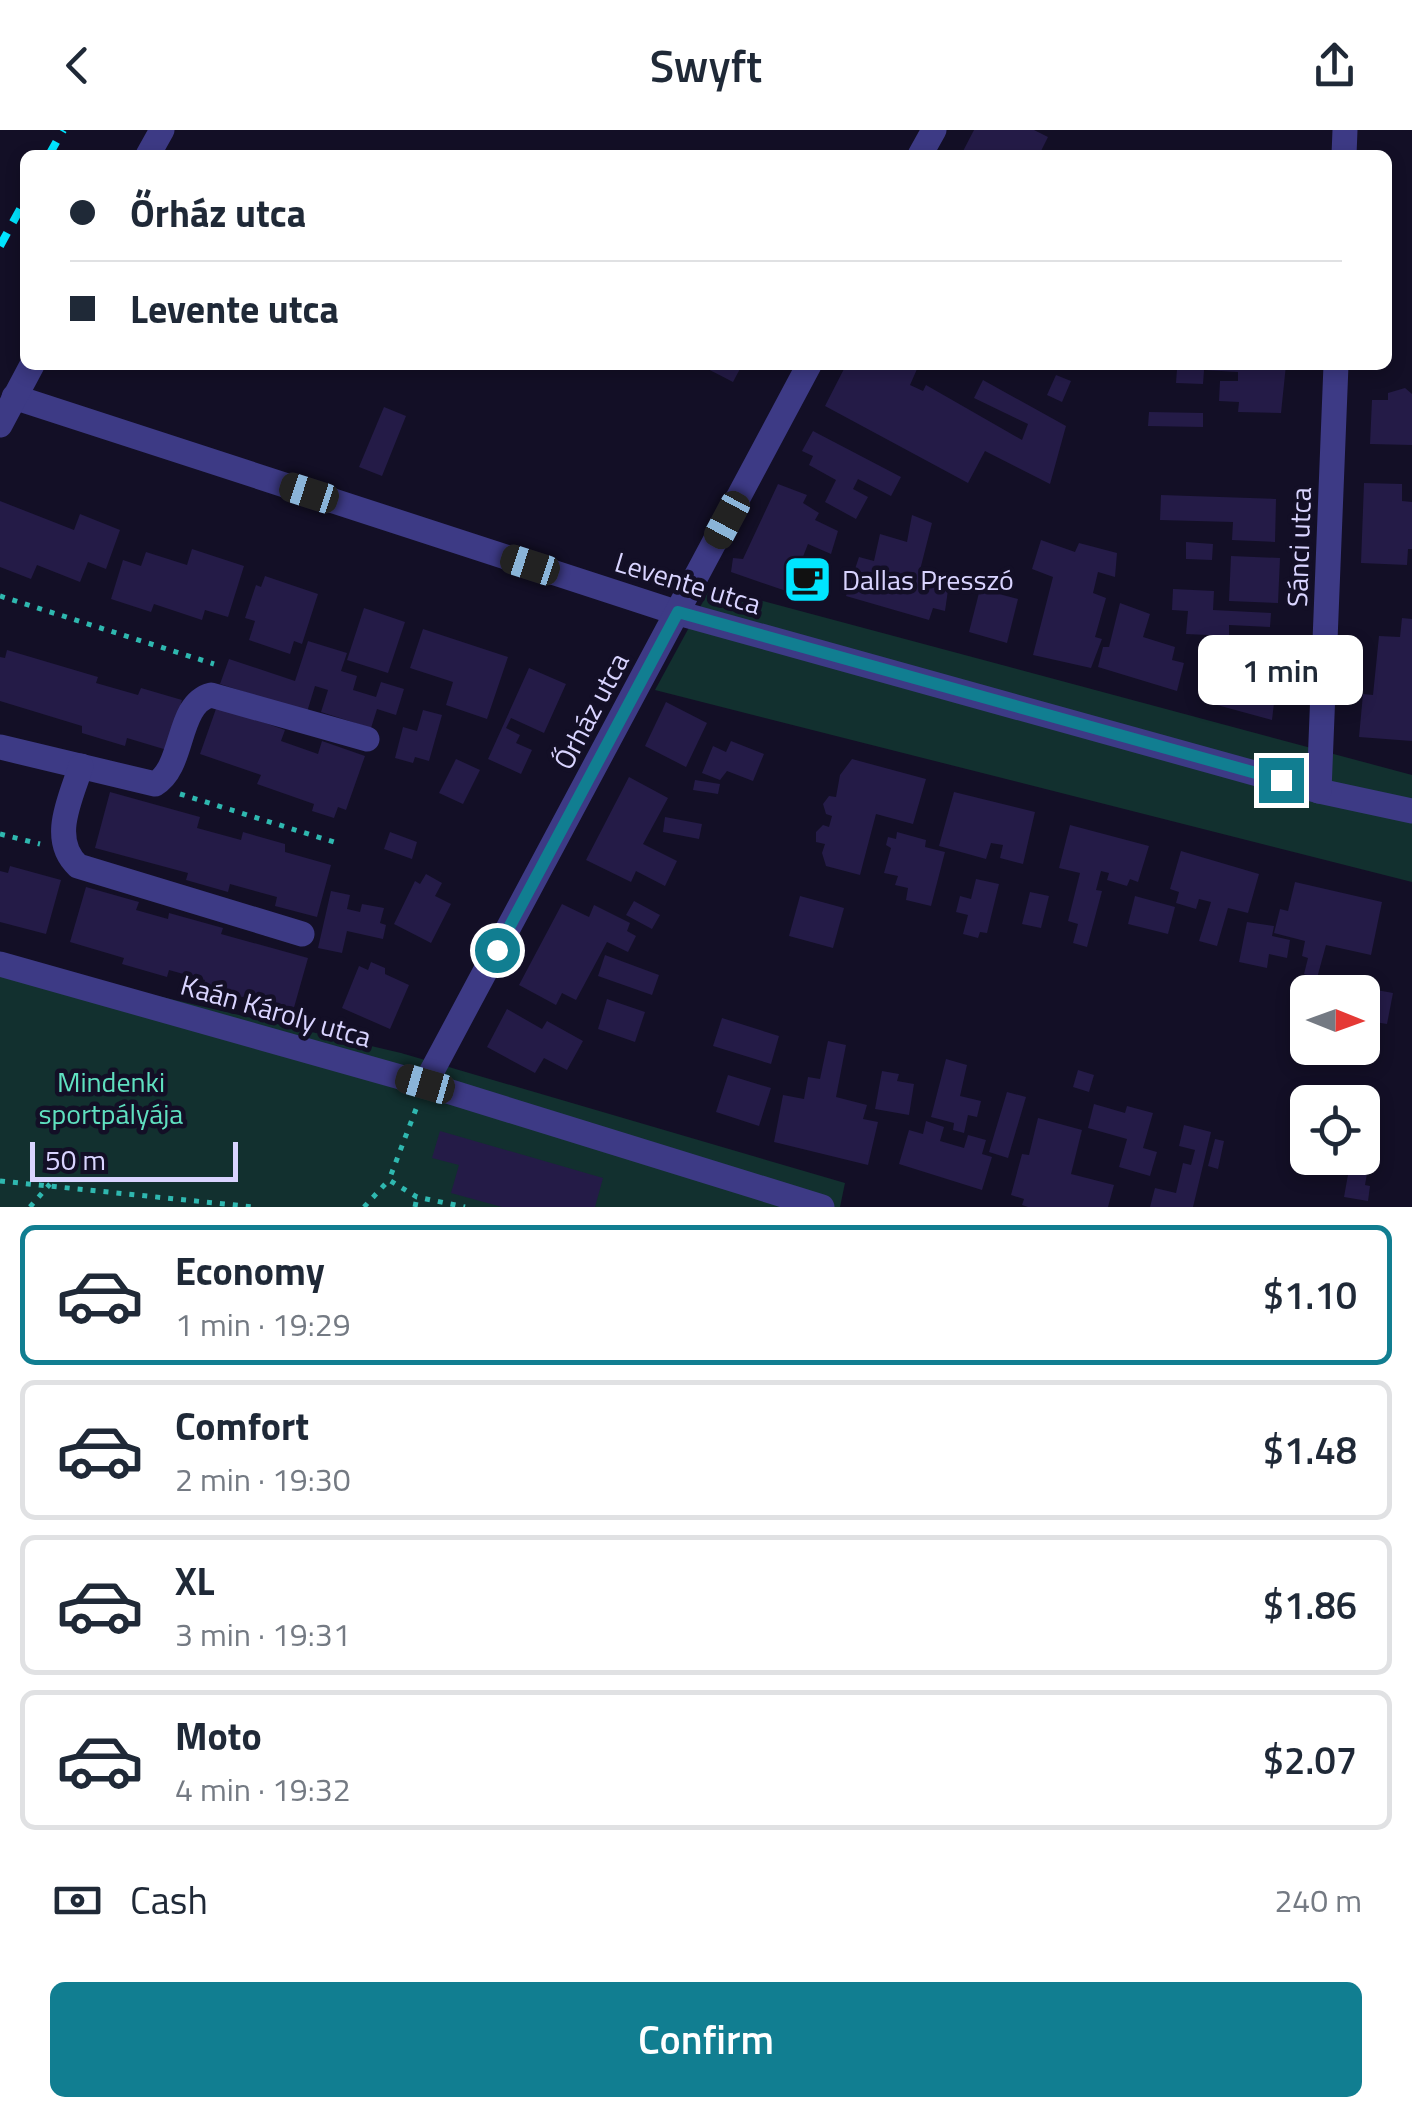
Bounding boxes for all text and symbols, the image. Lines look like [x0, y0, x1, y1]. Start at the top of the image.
text: Swyft [650, 31, 762, 99]
icon: back [50, 38, 105, 93]
icon: share [1307, 38, 1362, 93]
text: Őrház utca [130, 184, 306, 242]
text: Levente utca [130, 280, 339, 338]
car [276, 469, 342, 517]
car [700, 486, 754, 554]
street label: Sánci utca [1275, 486, 1322, 608]
street label: Levente utca [610, 540, 766, 625]
car [497, 541, 563, 589]
cafe icon: Dallas Presszó [781, 554, 833, 606]
place label: Dallas Presszó [842, 558, 1014, 601]
callout: 1 min [1198, 635, 1364, 705]
street label: Őrház utca [542, 645, 639, 777]
text: 1 min [1242, 646, 1319, 694]
route end [1259, 758, 1304, 803]
route start [475, 928, 520, 973]
street label: Kaán Károly utca [176, 963, 376, 1058]
north arrow [1290, 975, 1380, 1065]
map controls [1290, 975, 1380, 1175]
park label: Mindenki sportpályája [39, 1060, 183, 1135]
car [392, 1061, 458, 1107]
button: locate [1290, 1085, 1380, 1175]
scale bar [30, 1137, 238, 1182]
text: 50 m [45, 1138, 106, 1181]
text: Economy [175, 1242, 325, 1300]
icon: car [55, 1250, 145, 1340]
text: $1.10 [1263, 1266, 1357, 1324]
text: 1 min · 19:29 [175, 1300, 351, 1348]
text: Comfort [175, 1397, 309, 1455]
icon: car [55, 1405, 145, 1495]
text: $1.48 [1263, 1421, 1357, 1479]
text: 2 min · 19:30 [175, 1455, 351, 1503]
text: XL [175, 1552, 215, 1610]
icon: car [55, 1560, 145, 1650]
text: $1.86 [1263, 1576, 1357, 1634]
text: 3 min · 19:31 [175, 1610, 351, 1658]
text: Moto [175, 1707, 262, 1765]
icon: car [55, 1715, 145, 1805]
text: $2.07 [1263, 1731, 1357, 1789]
text: 4 min · 19:32 [175, 1765, 351, 1813]
text: Cash [130, 1871, 208, 1929]
icon: cash [50, 1873, 105, 1928]
text: 240 m [1274, 1876, 1362, 1924]
button: Confirm [50, 1982, 1362, 2097]

